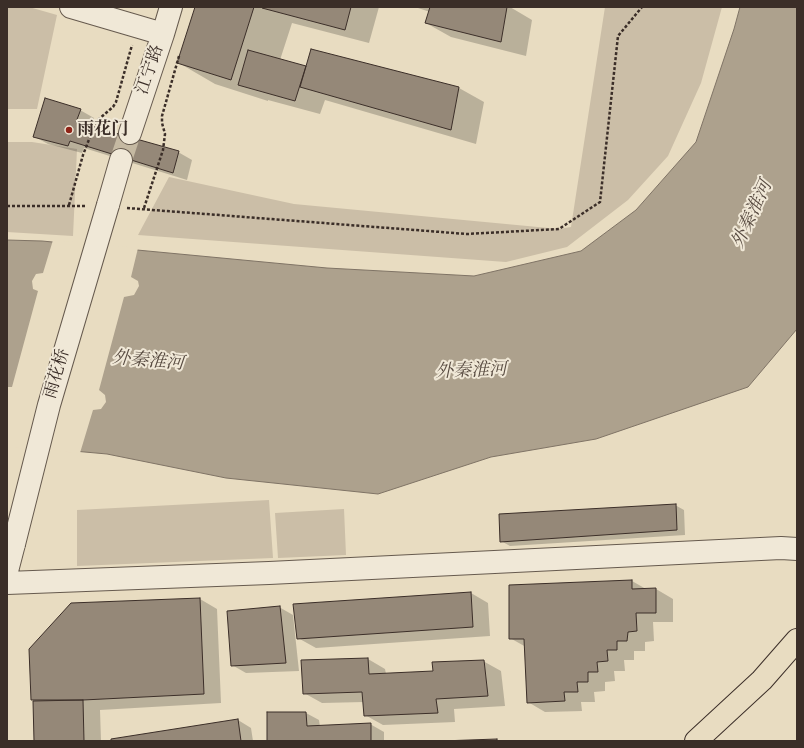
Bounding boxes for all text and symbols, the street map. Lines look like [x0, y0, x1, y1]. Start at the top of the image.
street label: 江宁路 [133, 43, 169, 97]
place label: 雨花门 [77, 120, 128, 140]
marker: 雨花门 [64, 125, 74, 135]
water label: 外秦淮河 [728, 178, 778, 252]
street label: 雨花桥 [41, 347, 75, 401]
water label: 外秦淮河 [111, 348, 185, 376]
water label: 外秦淮河 [435, 360, 507, 384]

